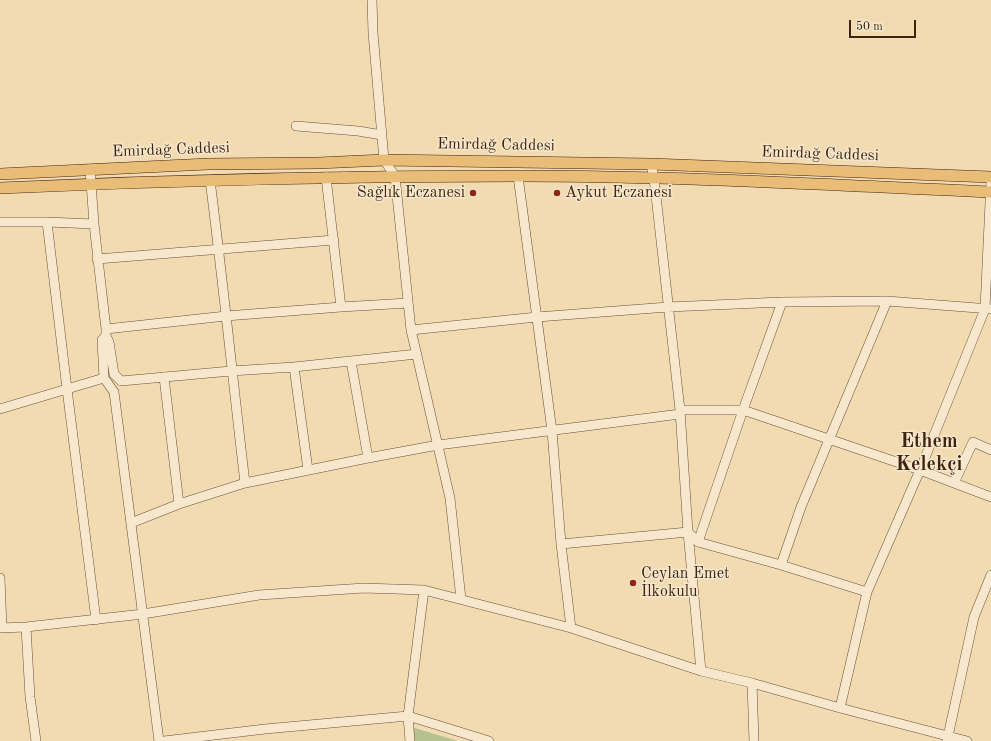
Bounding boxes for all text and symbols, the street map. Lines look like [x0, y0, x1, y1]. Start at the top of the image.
scale bar [851, 12, 918, 38]
text: 50 m [856, 21, 883, 33]
street label: Emirdağ Caddesi [437, 134, 555, 156]
street label: Emirdağ Caddesi [112, 138, 230, 162]
street label: Emirdağ Caddesi [761, 142, 879, 166]
place label: Sağlık Eczanesi [357, 183, 465, 203]
place label: Aykut Eczanesi [565, 183, 672, 203]
marker: Sağlık Eczanesi [468, 188, 478, 198]
marker: Aykut Eczanesi [552, 188, 562, 198]
district label: Ethem Kelekçi [896, 430, 962, 477]
place label: Ceylan Emet İlkokulu [641, 564, 730, 602]
marker: Ceylan Emet İlkokulu [628, 578, 638, 588]

